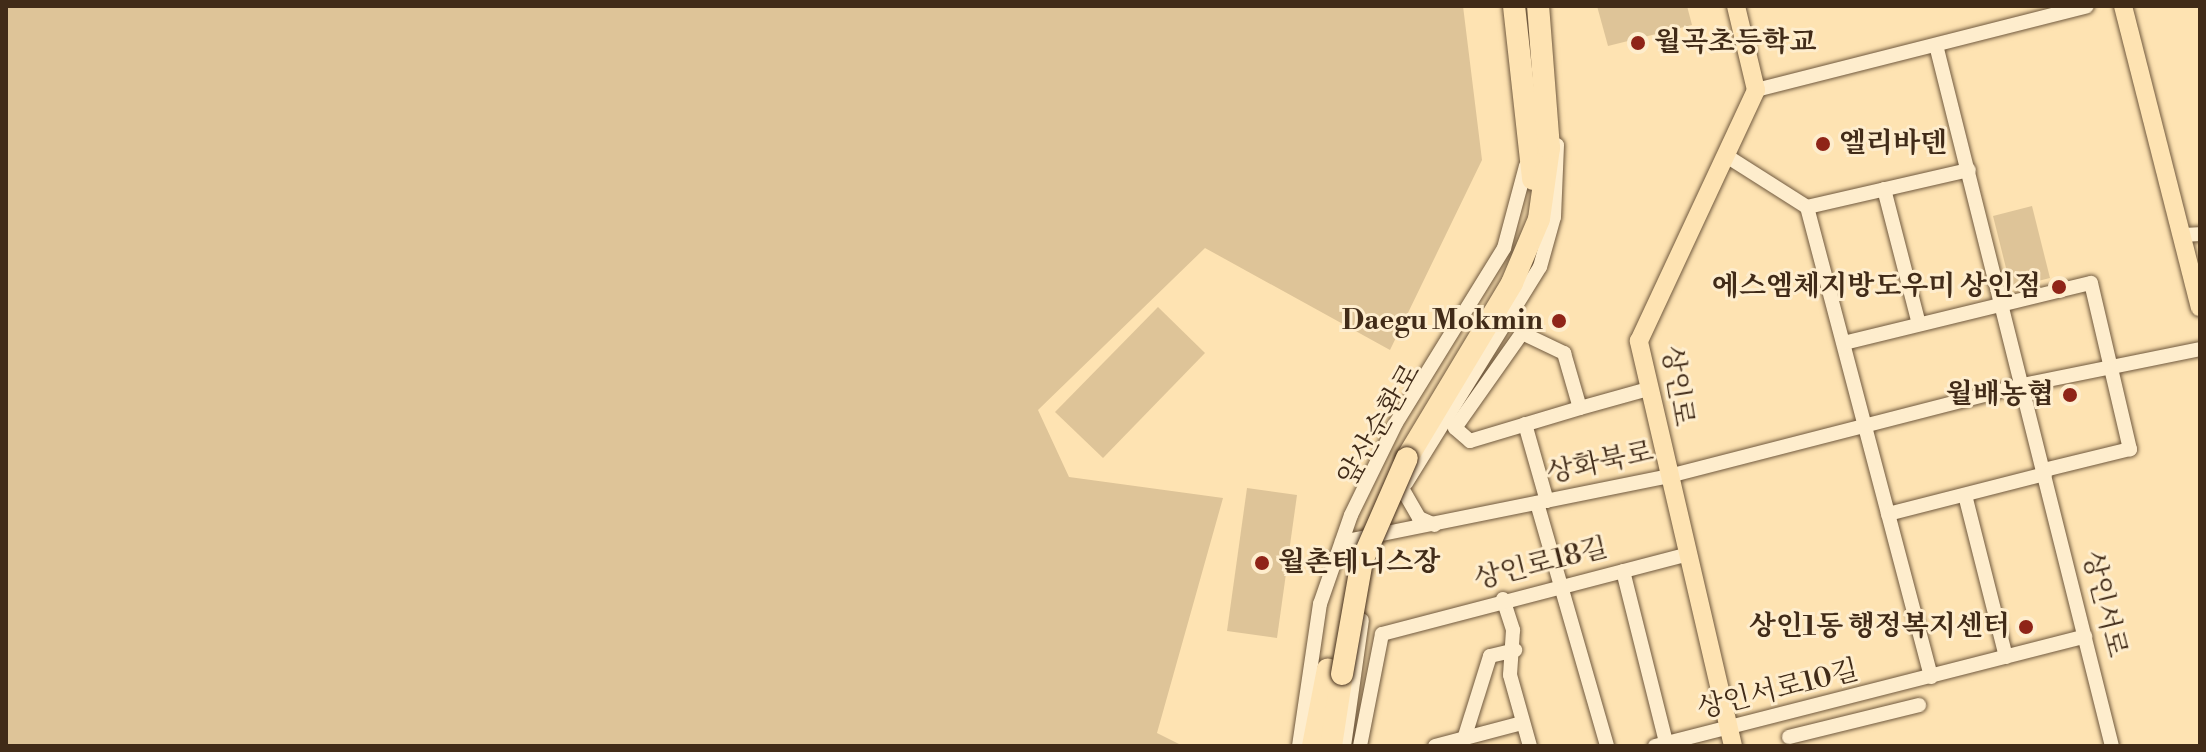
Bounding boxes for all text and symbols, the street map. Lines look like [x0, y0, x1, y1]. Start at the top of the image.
place label: 월곡초등학교 [1654, 26, 1816, 60]
marker: 월곡초등학교 [1629, 34, 1647, 52]
place label: 엘리바덴 [1839, 127, 1947, 161]
marker: 엘리바덴 [1814, 135, 1832, 153]
place label: 에스엠체지방도우미 상인점 [1712, 270, 2041, 304]
marker: 에스엠체지방도우미 상인점 [2048, 276, 2070, 298]
place label: Daegu Mokmin [1342, 304, 1543, 338]
marker: Daegu Mokmin [1550, 312, 1568, 330]
street label: 상인로 [1654, 343, 1700, 429]
street label: 앞산순환로 [1332, 358, 1428, 492]
place label: 월배농협 [1946, 378, 2054, 412]
marker: 월배농협 [2061, 386, 2079, 404]
street label: 상화북로 [1544, 435, 1656, 491]
street label: 상인로18길 [1471, 531, 1611, 597]
place label: 월촌테니스장 [1278, 546, 1440, 580]
street label: 상인서로 [2075, 547, 2133, 661]
marker: 월촌테니스장 [1253, 554, 1271, 572]
place label: 상인1동 행정복지센터 [1749, 610, 2010, 644]
marker: 상인1동 행정복지센터 [2017, 618, 2035, 636]
street label: 상인서로10길 [1694, 654, 1862, 726]

